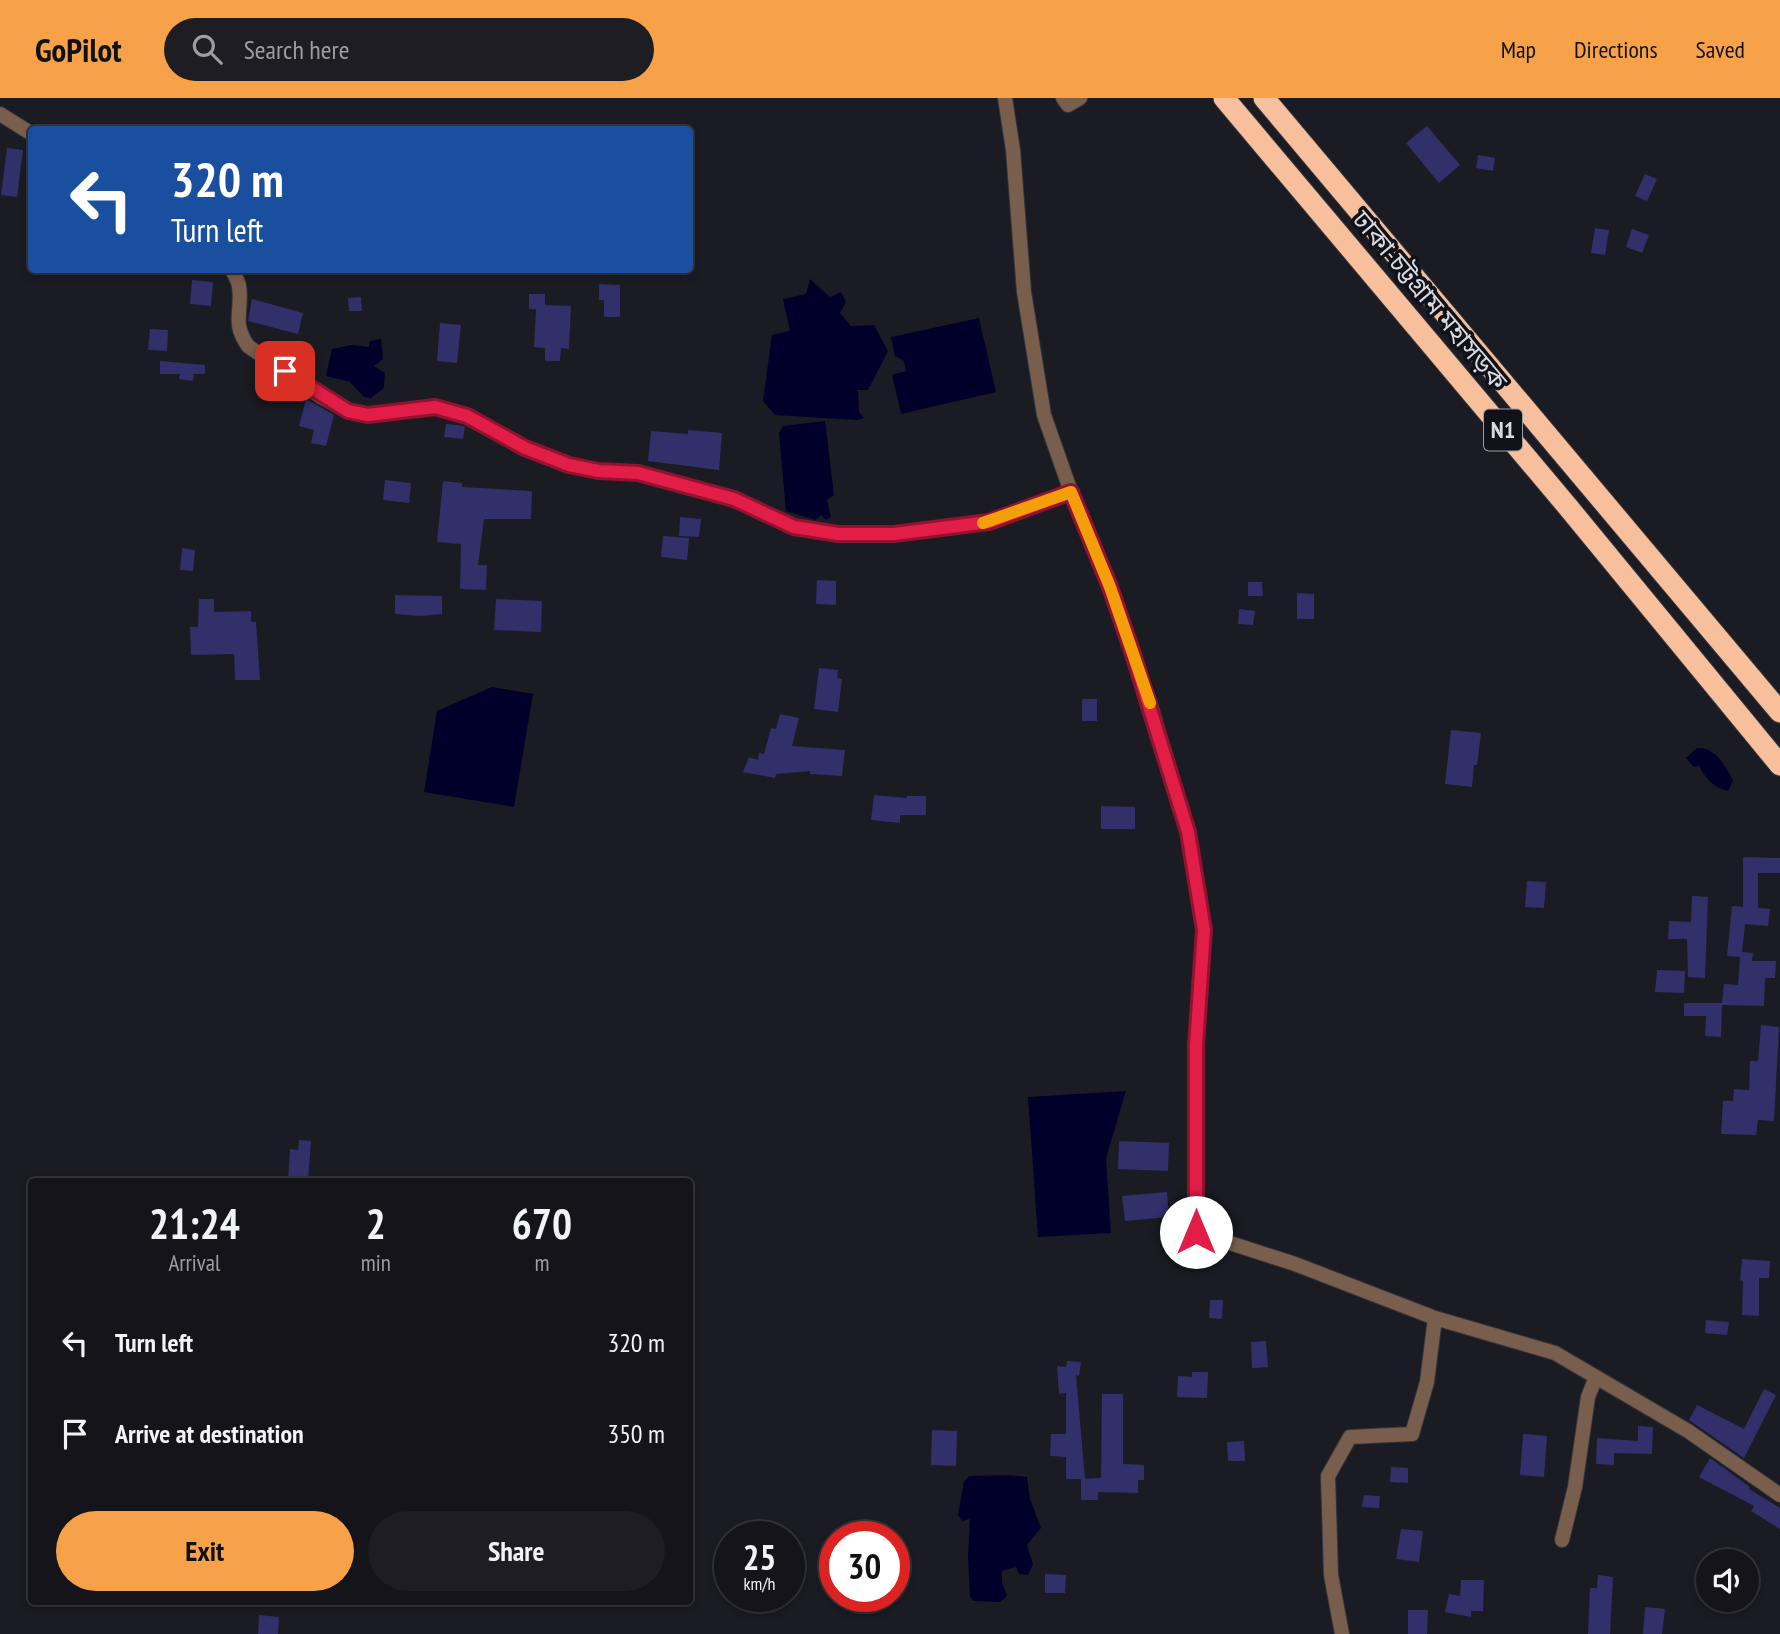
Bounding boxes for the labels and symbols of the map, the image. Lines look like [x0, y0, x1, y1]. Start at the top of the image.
street label: ঢাকা-চট্টগ্রাম মহাসড়ক [1345, 202, 1516, 397]
pin [255, 341, 315, 401]
road number: N1 [1484, 410, 1522, 450]
position arrow [1159, 1195, 1233, 1269]
speed limit sign: 30 [819, 1521, 910, 1612]

